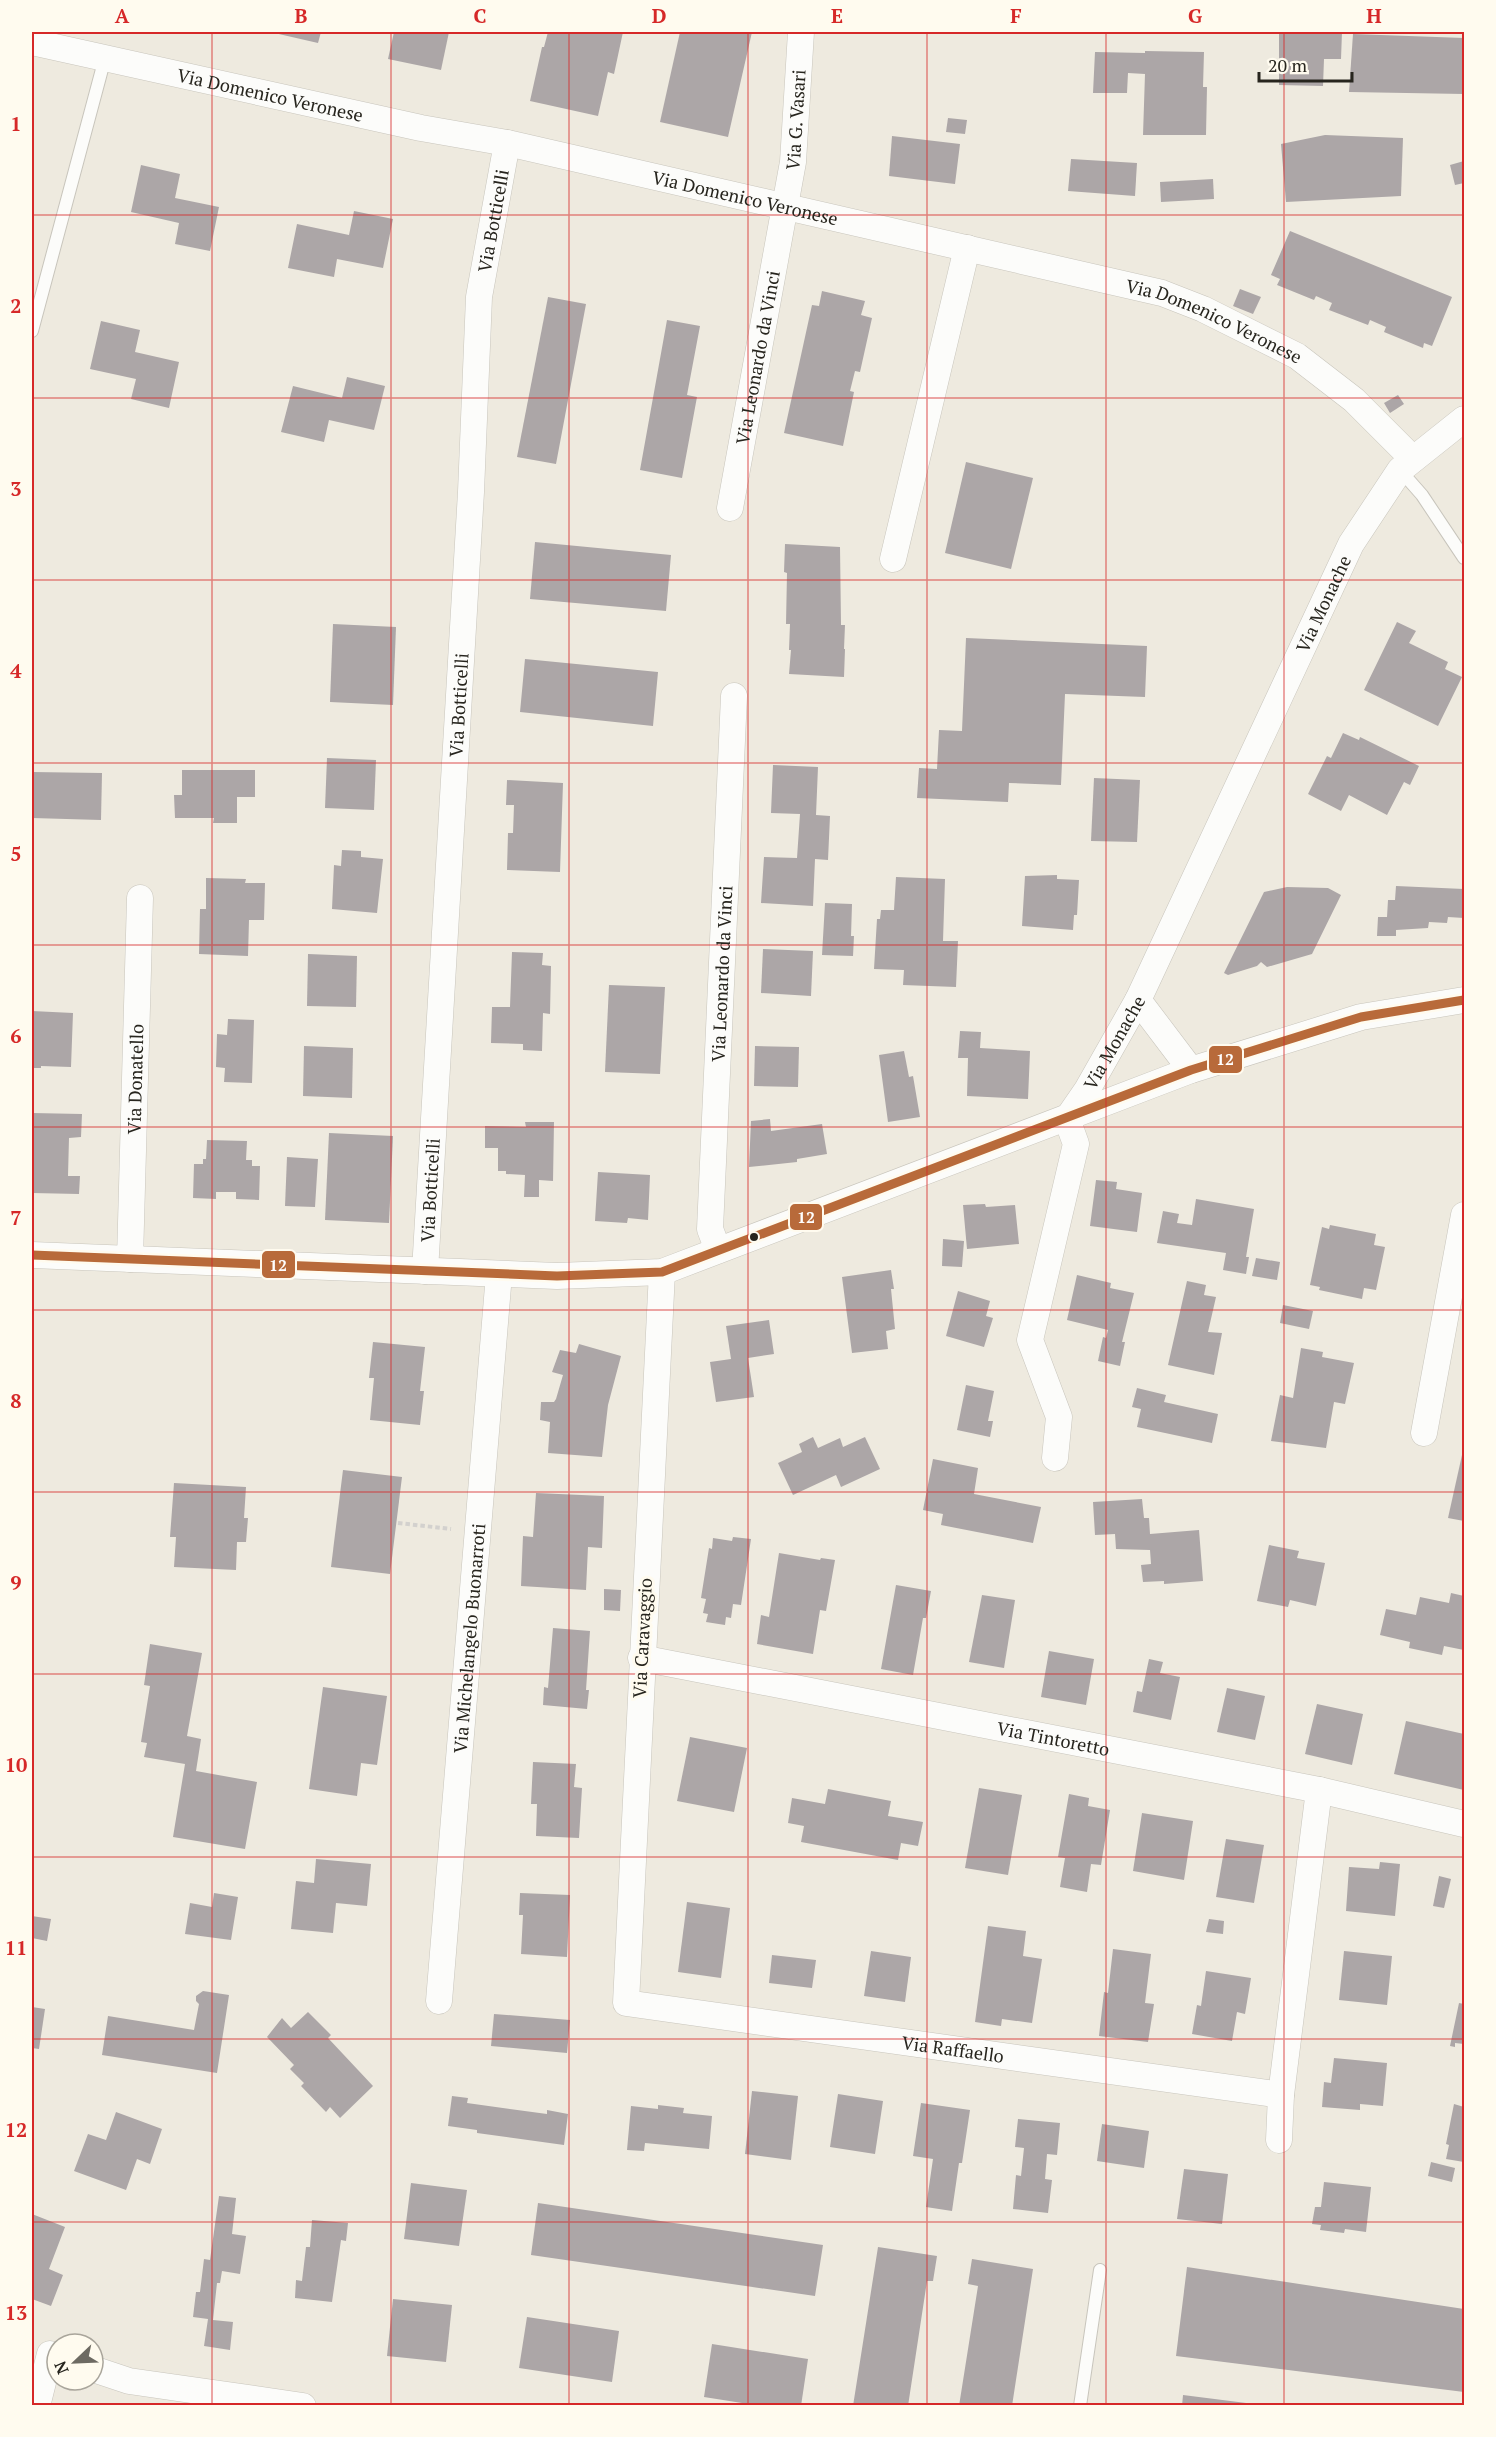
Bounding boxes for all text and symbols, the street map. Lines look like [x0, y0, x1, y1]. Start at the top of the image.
text: A [115, 2, 130, 29]
text: B [295, 2, 308, 29]
text: C [473, 2, 487, 29]
text: D [652, 2, 666, 29]
text: E [831, 2, 843, 29]
text: F [1010, 2, 1022, 29]
text: G [1188, 2, 1202, 29]
text: H [1366, 2, 1382, 29]
scale bar [1259, 45, 1352, 83]
text: 20 m [1268, 53, 1308, 77]
street label: Via Domenico Veronese [175, 62, 366, 127]
street label: Via G. Vasari [780, 69, 811, 172]
text: 1 [10, 110, 22, 137]
street label: Via Domenico Veronese [650, 165, 840, 230]
street label: Via Botticelli [472, 167, 514, 274]
street label: Via Leonardo da Vinci [730, 269, 785, 446]
street label: Via Domenico Veronese [1124, 273, 1306, 369]
text: 2 [10, 292, 22, 319]
text: 3 [10, 475, 22, 502]
street label: Via Monache [1290, 551, 1356, 656]
street label: Via Botticelli [443, 652, 473, 758]
text: 4 [10, 657, 22, 684]
text: 5 [10, 840, 22, 867]
street label: Via Leonardo da Vinci [706, 885, 737, 1062]
street label: Via Monache [1078, 991, 1150, 1094]
text: 6 [10, 1022, 22, 1049]
street label: Via Donatello [121, 1024, 149, 1135]
line badge: 12 [1208, 1045, 1243, 1074]
text: 12 [1216, 1048, 1234, 1070]
street label: Via Botticelli [415, 1137, 445, 1243]
line badge: 12 [789, 1203, 823, 1231]
text: 7 [10, 1204, 22, 1231]
text: 12 [797, 1206, 815, 1228]
unlabelled marker [748, 1231, 760, 1243]
line badge: 12 [261, 1250, 296, 1279]
text: 12 [269, 1254, 287, 1276]
text: 8 [10, 1387, 22, 1414]
street label: Via Michelangelo Buonarroti [447, 1522, 490, 1754]
text: 9 [10, 1569, 22, 1596]
street label: Via Caravaggio [627, 1577, 657, 1699]
street label: Via Tintoretto [995, 1716, 1112, 1761]
text: 10 [5, 1751, 27, 1778]
text: 11 [5, 1934, 27, 1961]
street label: Via Raffaello [900, 2030, 1006, 2068]
text: 12 [5, 2116, 27, 2143]
text: 13 [5, 2299, 27, 2326]
north arrow [45, 2332, 105, 2392]
text: N [49, 2358, 74, 2378]

